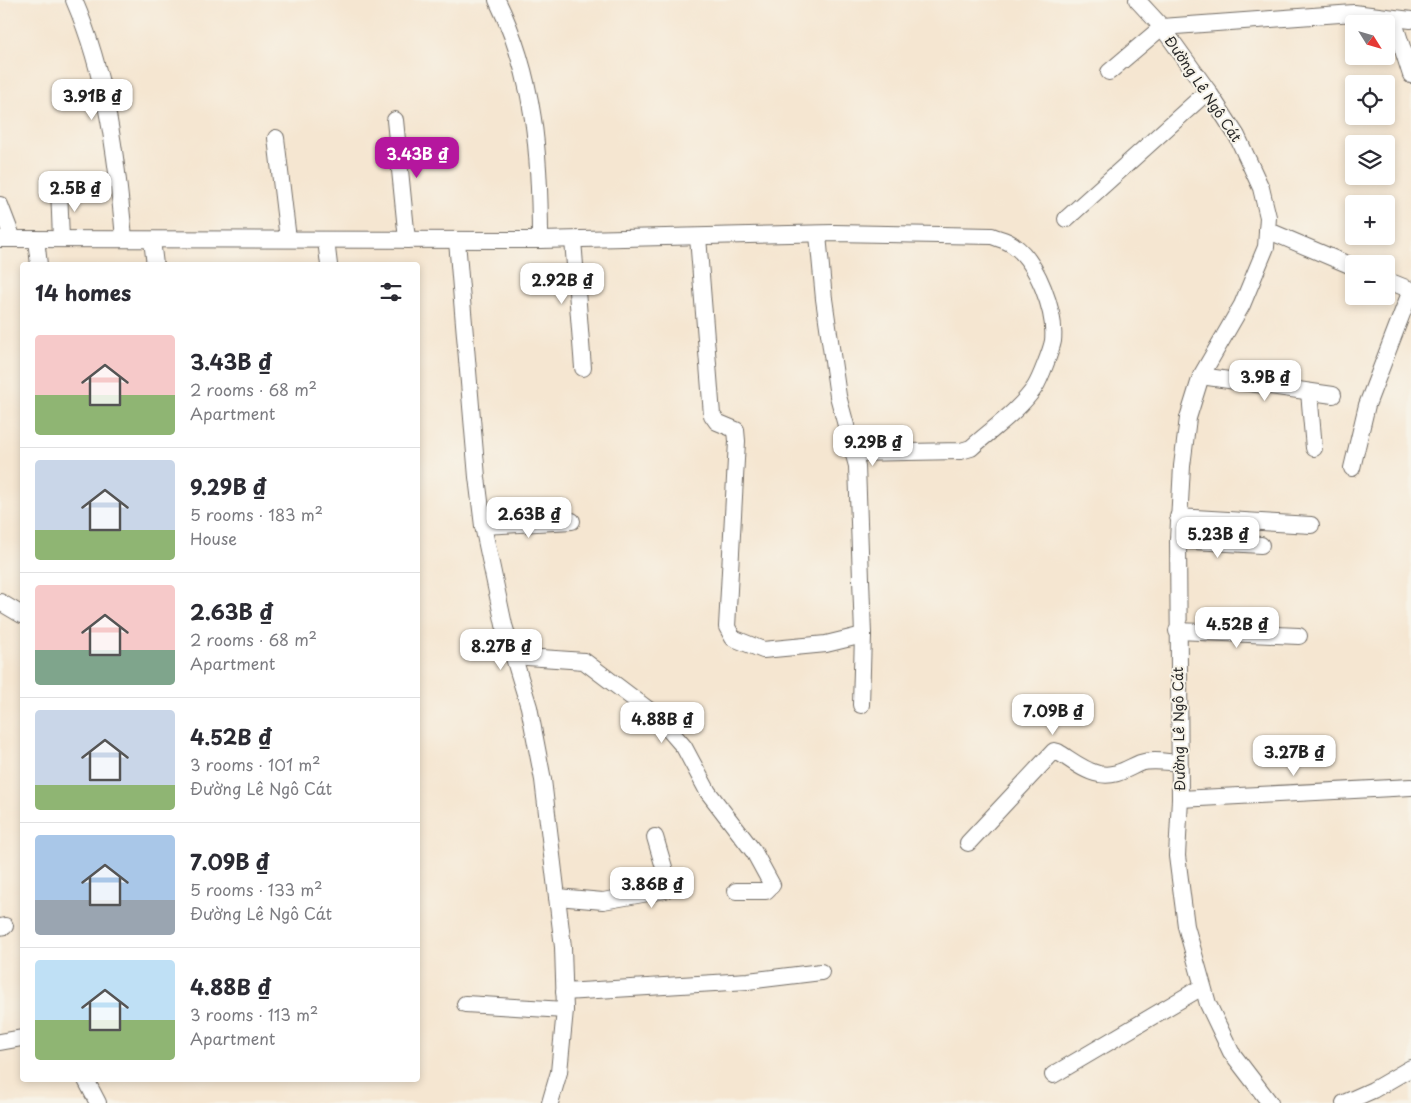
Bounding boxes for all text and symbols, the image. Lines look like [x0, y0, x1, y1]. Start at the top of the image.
north arrow [1345, 15, 1395, 65]
map controls [1345, 15, 1395, 305]
street label: Đường Lê Ngô Cát [1160, 31, 1247, 146]
button: locate [1345, 75, 1395, 125]
pin: 3.91B ₫ [46, 78, 138, 121]
text: 3.91B ₫ [63, 83, 121, 107]
button: layers [1345, 135, 1395, 185]
pin: 3.43B ₫ [371, 136, 463, 179]
text: 3.43B ₫ [386, 141, 448, 165]
pin: 2.5B ₫ [34, 170, 116, 213]
text: 2.5B ₫ [49, 175, 101, 199]
button: + [1345, 195, 1395, 245]
button: − [1345, 255, 1395, 305]
pin: 2.92B ₫ [516, 262, 608, 305]
text: 2.92B ₫ [531, 267, 593, 291]
text: 14 homes [35, 276, 131, 308]
icon: filters [377, 278, 405, 306]
text: 3.43B ₫ [190, 345, 272, 377]
icon: home [75, 355, 135, 415]
pin: 3.9B ₫ [1224, 360, 1306, 402]
text: 3.9B ₫ [1240, 364, 1290, 388]
text: 2 rooms · 68 m² [190, 377, 317, 401]
text: Apartment [190, 401, 275, 425]
pin: 9.29B ₫ [827, 424, 919, 467]
text: 9.29B ₫ [844, 429, 902, 453]
text: 9.29B ₫ [190, 470, 266, 502]
icon: home [75, 480, 135, 540]
pin: 2.63B ₫ [483, 496, 575, 539]
text: 2.63B ₫ [497, 501, 561, 525]
text: 5 rooms · 183 m² [190, 502, 323, 526]
pin: 5.23B ₫ [1172, 516, 1264, 559]
text: 5.23B ₫ [1187, 521, 1249, 545]
text: House [190, 526, 237, 550]
text: 2.63B ₫ [190, 595, 273, 627]
icon: home [75, 605, 135, 665]
pin: 4.52B ₫ [1191, 606, 1283, 649]
text: 4.52B ₫ [1206, 611, 1268, 635]
text: 2 rooms · 68 m² [190, 627, 317, 651]
pin: 8.27B ₫ [455, 628, 547, 671]
text: 8.27B ₫ [471, 633, 531, 657]
text: Apartment [190, 651, 275, 675]
street label: Đường Lê Ngô Cát [1167, 666, 1190, 791]
pin: 7.09B ₫ [1007, 694, 1099, 736]
text: 7.09B ₫ [1023, 698, 1083, 722]
pin: 4.88B ₫ [616, 702, 708, 744]
text: 4.88B ₫ [631, 706, 693, 730]
text: 4.52B ₫ [190, 720, 272, 752]
icon: home [75, 730, 135, 790]
pin: 3.27B ₫ [1248, 734, 1340, 777]
text: 3.27B ₫ [1264, 739, 1324, 763]
text: 3 rooms · 101 m² [190, 752, 321, 776]
text: Đường Lê Ngô Cát [190, 776, 332, 800]
text: 7.09B ₫ [190, 845, 269, 877]
icon: home [75, 855, 135, 915]
pin: 3.86B ₫ [606, 866, 698, 909]
text: 3.86B ₫ [621, 871, 683, 895]
text: 5 rooms · 133 m² [190, 877, 323, 901]
text: Đường Lê Ngô Cát [190, 901, 332, 925]
text: 4.88B ₫ [190, 970, 271, 1002]
icon: home [75, 980, 135, 1040]
text: 3 rooms · 113 m² [190, 1002, 318, 1026]
text: Apartment [190, 1026, 275, 1050]

